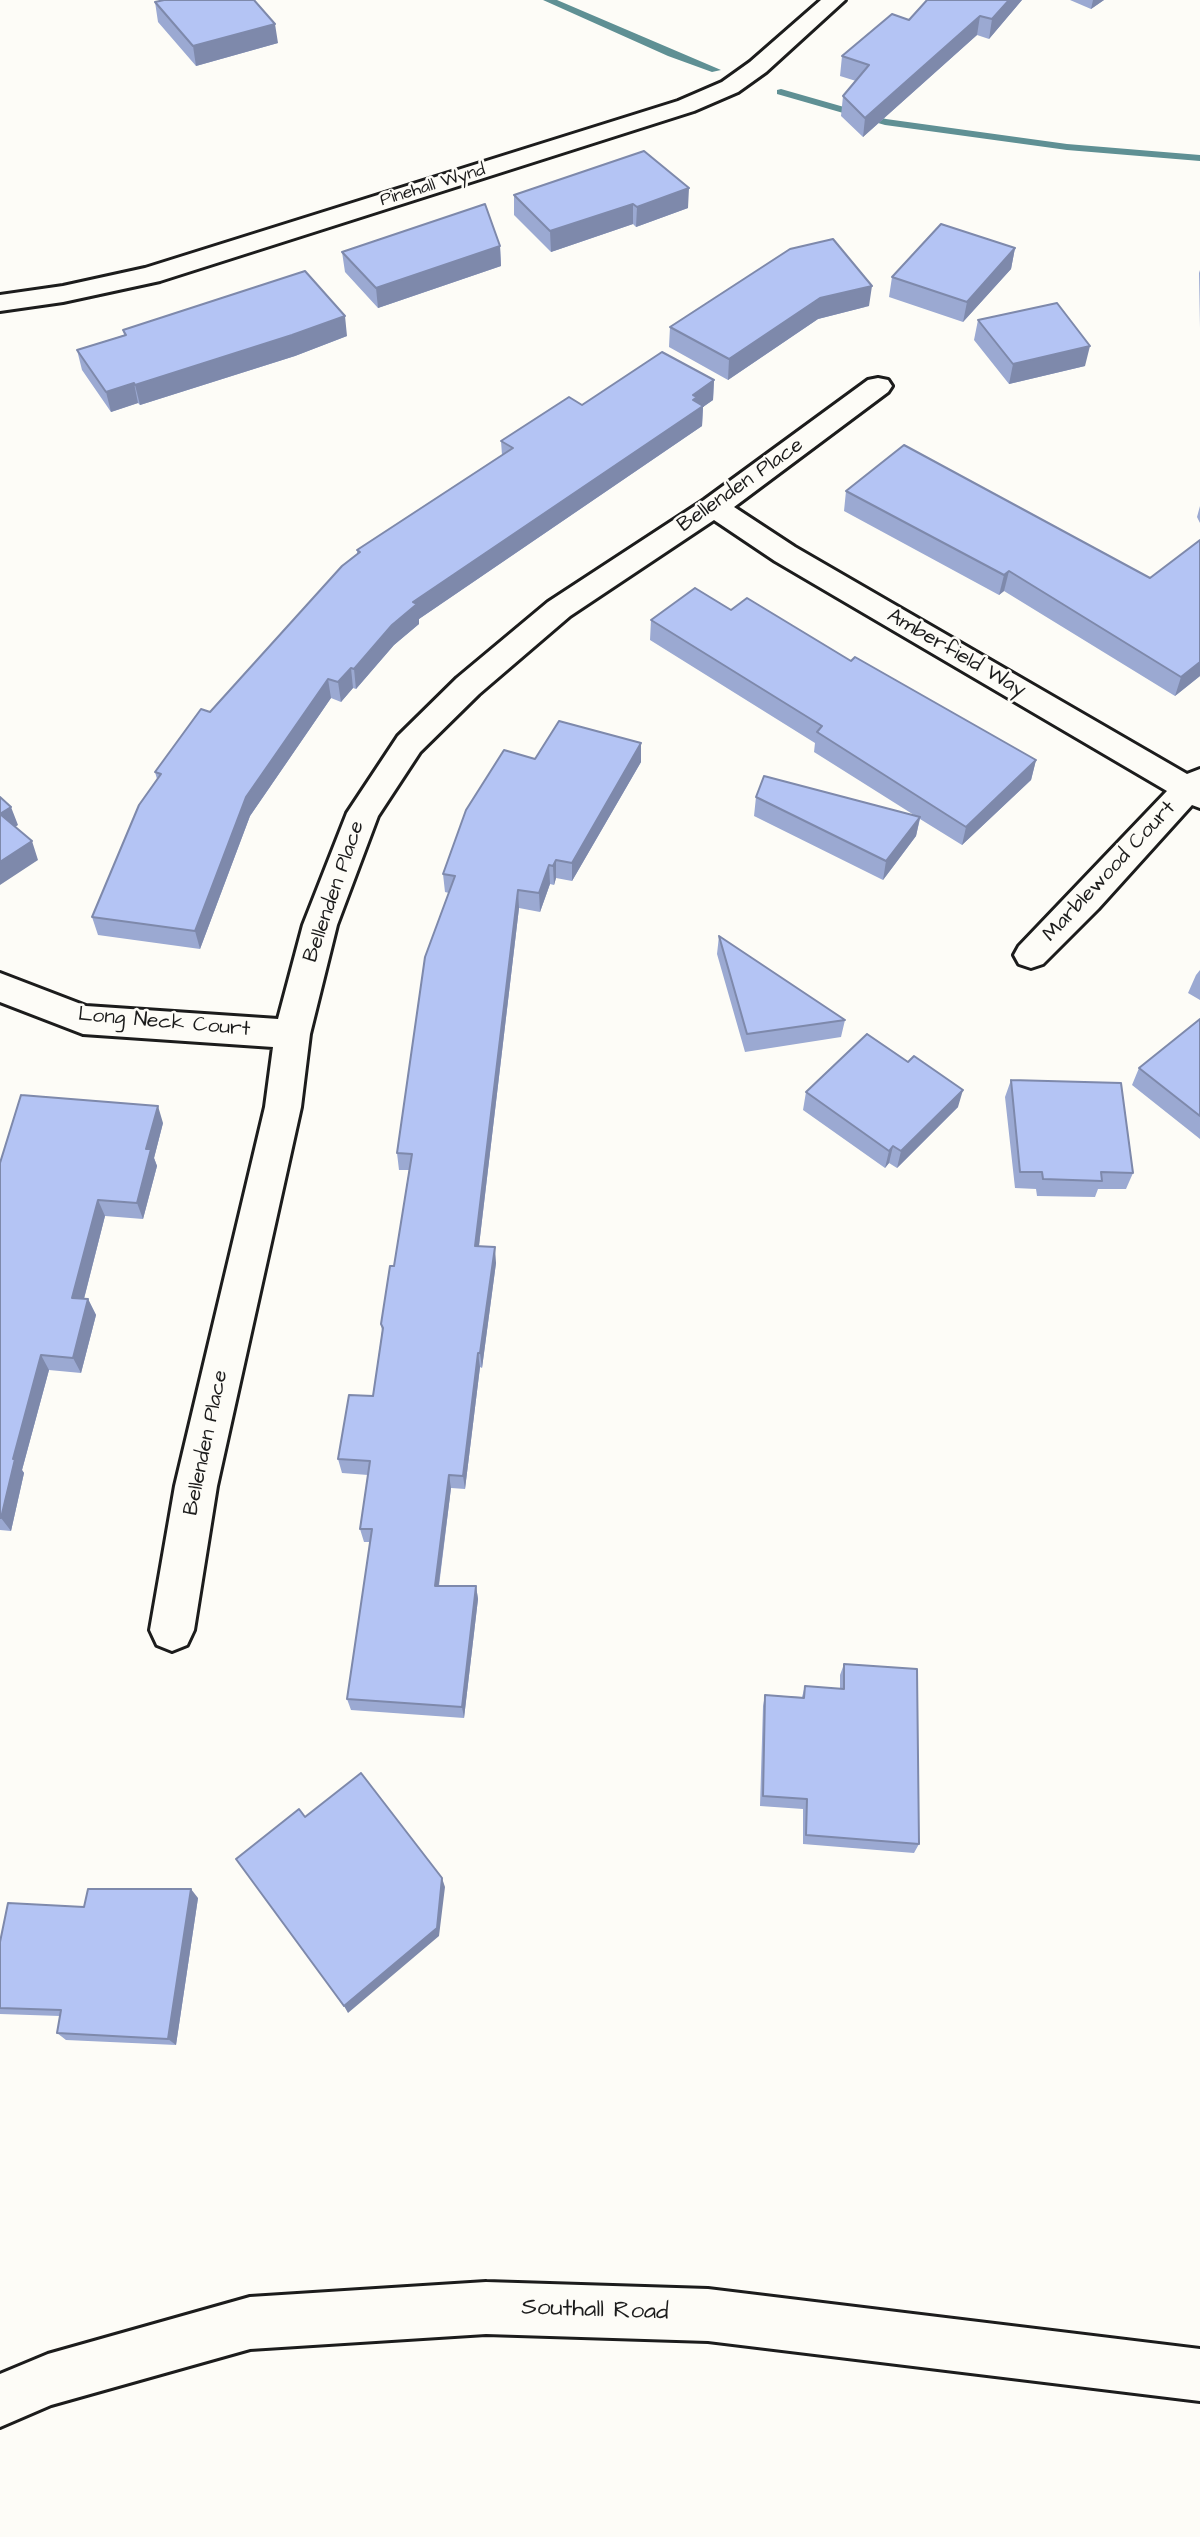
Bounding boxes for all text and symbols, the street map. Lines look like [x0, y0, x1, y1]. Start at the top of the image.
street label: Pinehall Wynd [378, 160, 488, 212]
street label: Bellenden Place [673, 433, 809, 539]
street label: Amberfield Way [882, 604, 1030, 704]
street label: Marblewood Court [1038, 796, 1182, 948]
street label: Bellenden Place [299, 818, 371, 966]
street label: Long Neck Court [77, 1003, 251, 1043]
street label: Bellenden Place [179, 1368, 235, 1518]
street label: Southall Road [521, 2294, 669, 2328]

